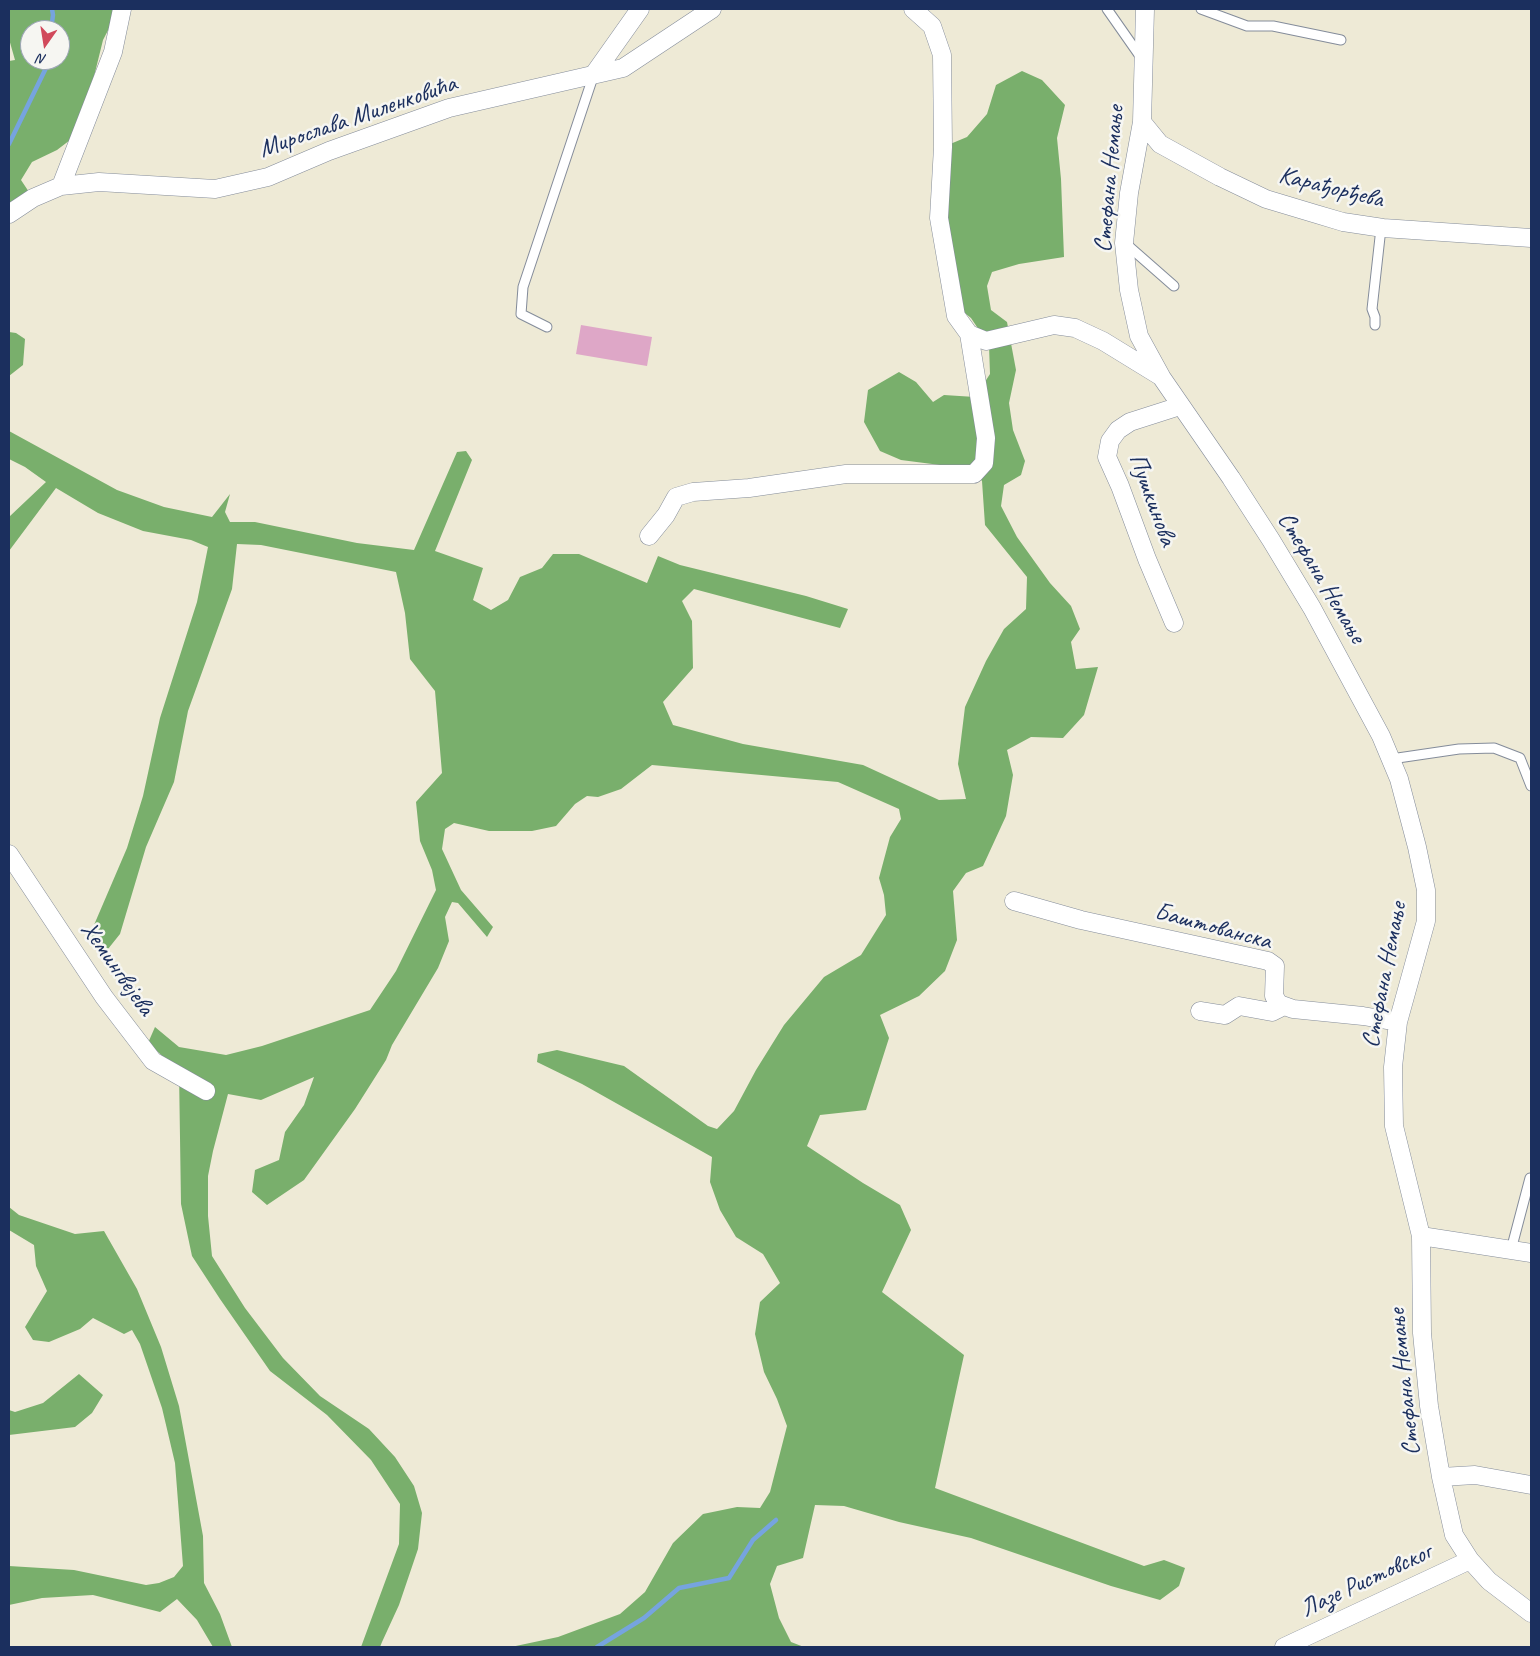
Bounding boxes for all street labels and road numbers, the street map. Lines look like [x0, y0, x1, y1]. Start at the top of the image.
street label: Мирослава Миленковића [255, 69, 461, 165]
street label: Стефана Немање [1089, 104, 1131, 254]
street label: Карађорђева [1276, 161, 1386, 215]
street label: Пушкинова [1121, 450, 1183, 550]
street label: Стефана Немање [1270, 507, 1372, 649]
street label: Баштованска [1151, 897, 1275, 957]
street label: Стефана Немање [1356, 900, 1414, 1050]
street label: Хемингвејева [74, 916, 160, 1022]
street label: Стефана Немање [1382, 1307, 1428, 1457]
street label: Лазе Ристовског [1296, 1538, 1436, 1624]

